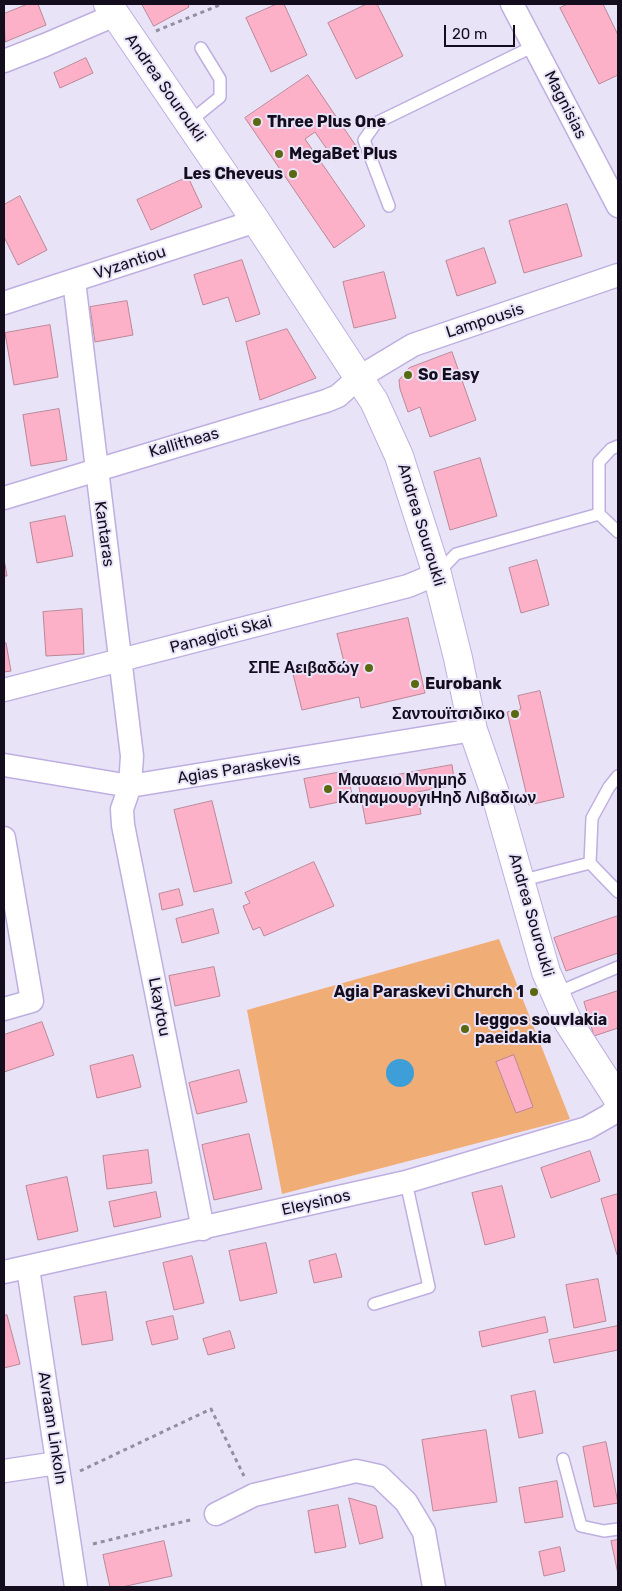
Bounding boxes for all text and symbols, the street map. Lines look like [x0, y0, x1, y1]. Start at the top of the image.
scale bar [447, 15, 518, 47]
text: 20 m [452, 25, 487, 43]
street label: Andrea Souroukli [121, 30, 209, 146]
street label: Magnisias [540, 68, 590, 142]
place label: Three Plus One [267, 112, 386, 132]
marker: Three Plus One [251, 116, 263, 128]
place label: MegaBet Plus [289, 144, 397, 164]
marker: MegaBet Plus [273, 148, 285, 160]
place label: Les Cheveus [183, 164, 283, 184]
marker: Les Cheveus [287, 168, 299, 180]
street label: Vyzantiou [92, 242, 168, 284]
street label: Lampousis [444, 299, 526, 343]
place label: So Easy [418, 365, 480, 385]
marker: So Easy [402, 369, 414, 381]
street label: Kallitheas [147, 424, 221, 462]
street label: Andrea Souroukli [393, 461, 449, 589]
street label: Kantaras [90, 500, 118, 568]
street label: Panagioti Skai [168, 612, 274, 658]
place label: ΣΠΕ Αειβαδώγ [248, 658, 359, 678]
marker: ΣΠΕ Αειβαδώγ [363, 662, 375, 674]
place label: Eurobank [425, 674, 502, 694]
marker: Eurobank [409, 678, 421, 690]
place label: Σαντουϊτσιδικο [392, 704, 505, 724]
marker: Σαντουϊτσιδικο [509, 708, 521, 720]
street label: Agias Paraskevis [176, 750, 302, 788]
place label: Μαυαειο Μνημηδ ΚαηαμουργιΗηδ Λιβαδιων [338, 770, 536, 808]
marker: Μαυαειο Μνημηδ ΚαηαμουργιΗηδ Λιβαδιων [322, 783, 334, 795]
street label: Andrea Souroukli [504, 851, 558, 979]
street label: Lkaytou [144, 976, 174, 1038]
place label: Agia Paraskevi Church 1 [334, 982, 524, 1002]
marker: Agia Paraskevi Church 1 [528, 986, 540, 998]
place label: leggos souvlakia paeidakia [475, 1010, 607, 1048]
marker: leggos souvlakia paeidakia [459, 1023, 471, 1035]
street label: Eleysinos [280, 1186, 352, 1220]
street label: Avraam Linkoln [34, 1370, 70, 1486]

